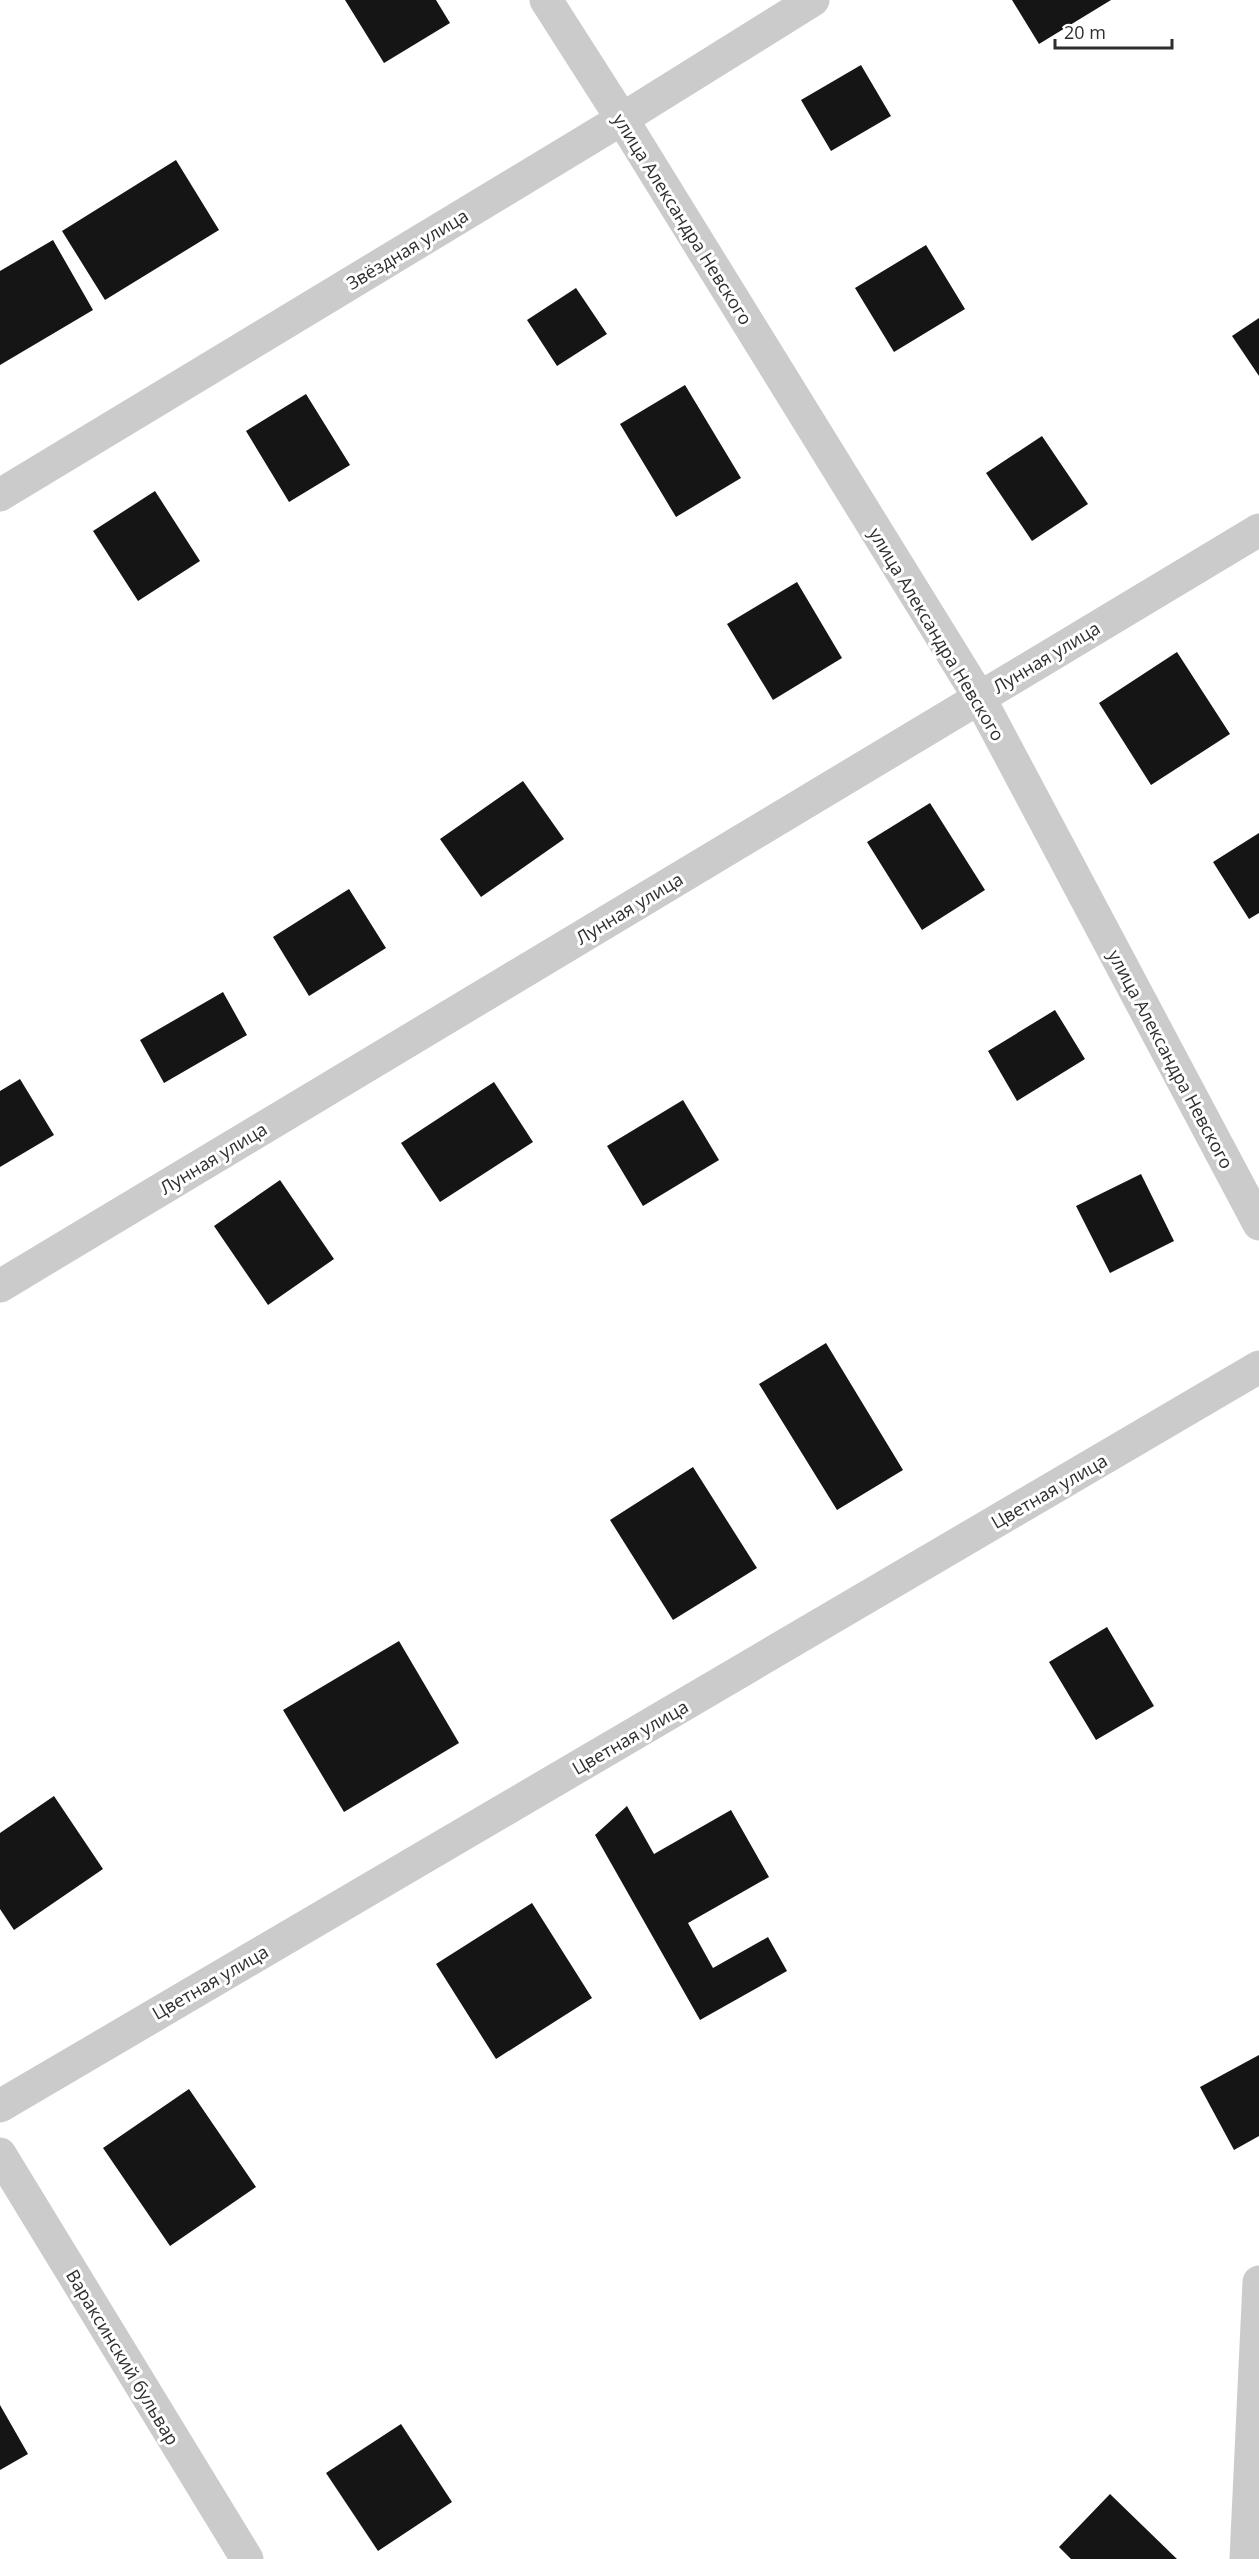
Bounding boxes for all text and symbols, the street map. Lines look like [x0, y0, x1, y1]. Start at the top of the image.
scale bar [1055, 12, 1172, 50]
text: 20 m [1064, 20, 1106, 44]
street label: улица Александра Невского [608, 109, 758, 329]
street label: Звёздная улица [342, 203, 472, 295]
street label: улица Александра Невского [864, 523, 1010, 745]
street label: Лунная улица [988, 616, 1104, 698]
street label: Лунная улица [571, 867, 687, 949]
street label: улица Александра Невского [1103, 945, 1239, 1173]
street label: Лунная улица [155, 1117, 271, 1199]
street label: Цветная улица [987, 1448, 1111, 1534]
street label: Цветная улица [568, 1694, 692, 1780]
street label: Цветная улица [148, 1939, 272, 2025]
street label: Вараксинский бульвар [61, 2265, 185, 2449]

